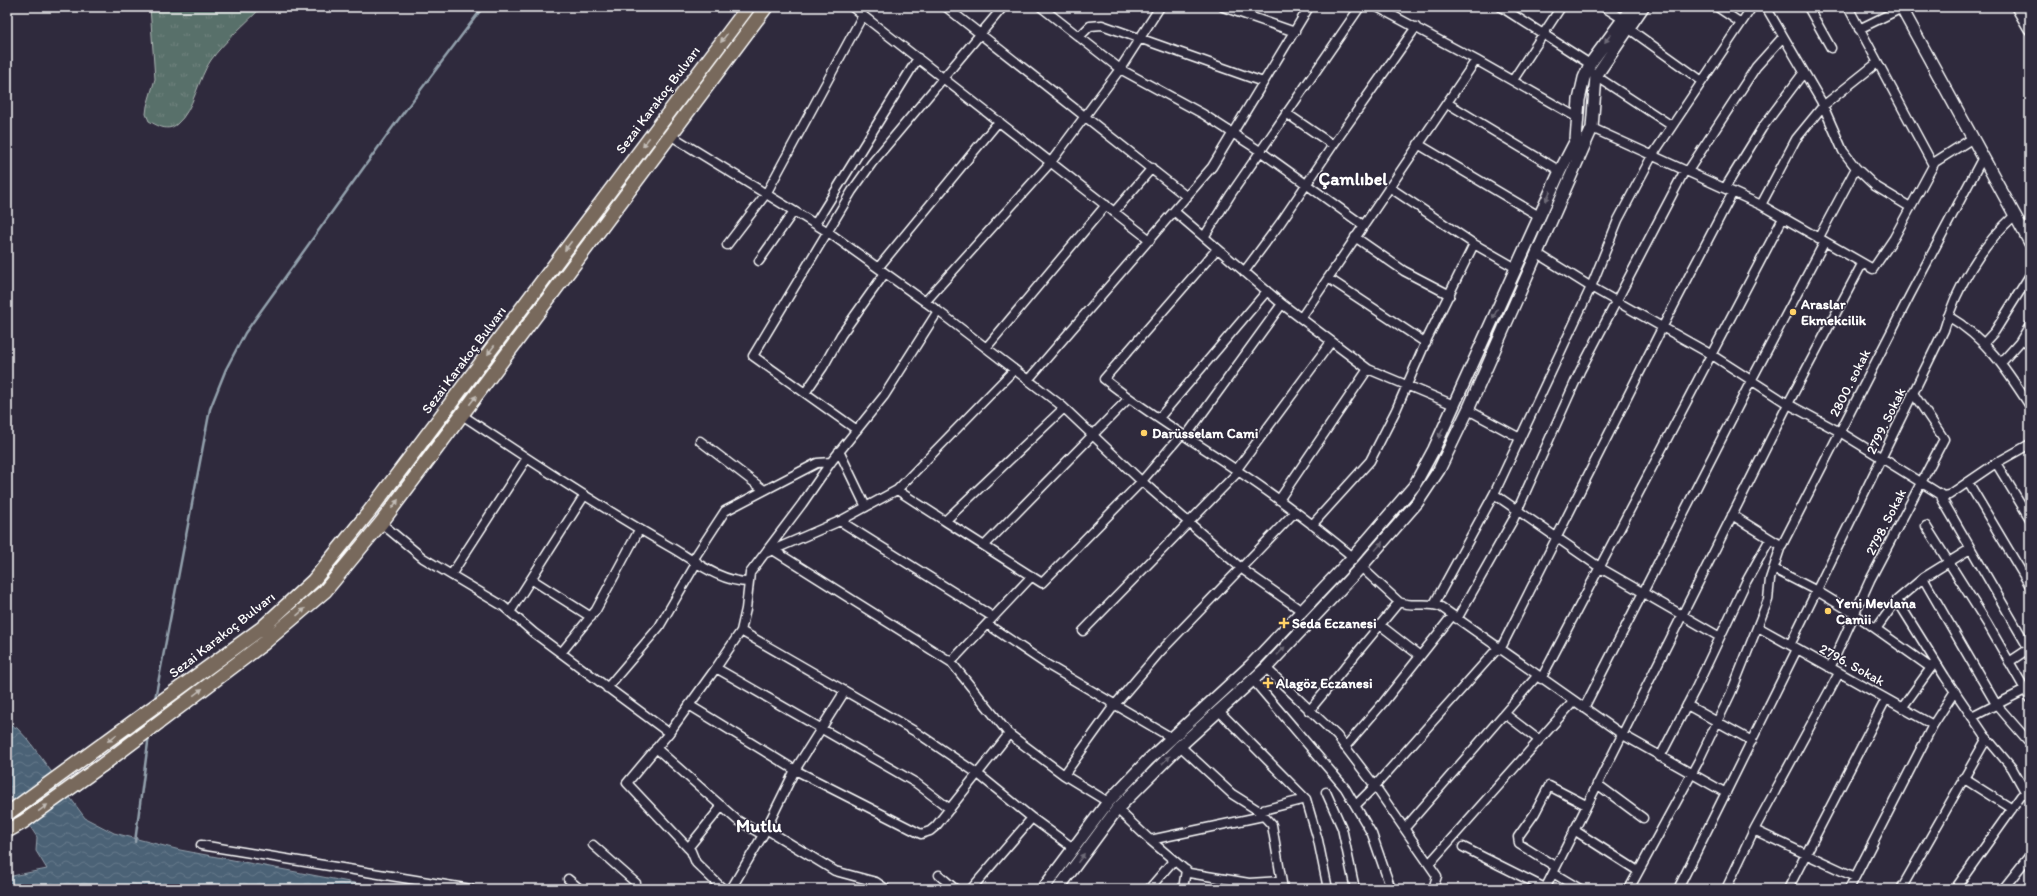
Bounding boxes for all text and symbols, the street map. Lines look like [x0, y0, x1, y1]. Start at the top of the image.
one-way arrow [720, 33, 728, 44]
one-way arrow [1604, 33, 1613, 44]
street label: Sezai Karakoç Bulvarı [612, 43, 704, 157]
one-way arrow [642, 137, 651, 148]
district label: Çamlıbel [1319, 168, 1388, 190]
one-way arrow [1545, 190, 1551, 202]
one-way arrow [564, 241, 573, 252]
place label: Araslar Ekmekcilik [1800, 296, 1867, 329]
street label: Sezai Karakoç Bulvarı [418, 303, 510, 417]
marker: Araslar Ekmekcilik [1788, 307, 1798, 317]
one-way arrow [1492, 309, 1498, 320]
one-way arrow [486, 345, 495, 356]
street label: 2800. sokak [1826, 346, 1875, 420]
street label: 2799. Sokak [1863, 385, 1909, 457]
one-way arrow [469, 394, 477, 405]
place label: Darüsselam Cami [1152, 425, 1258, 442]
one-way arrow [1438, 427, 1444, 438]
marker: Darüsselam Cami [1139, 428, 1149, 438]
street label: 2798. Sokak [1862, 486, 1910, 558]
one-way arrow [391, 499, 399, 509]
one-way arrow [1375, 541, 1384, 551]
street label: Sezai Karakoç Bulvarı [165, 588, 279, 682]
place label: Yeni Mevlana Camii [1835, 595, 1916, 628]
marker: Yeni Mevlana Camii [1823, 606, 1833, 616]
one-way arrow [296, 608, 305, 617]
place label: Seda Eczanesi [1292, 615, 1377, 632]
marker: Seda Eczanesi [1279, 618, 1289, 628]
street label: 2796. Sokak [1816, 640, 1888, 690]
one-way arrow [1276, 646, 1286, 656]
place label: Alagöz Eczanesi [1275, 675, 1372, 692]
marker: Alagöz Eczanesi [1263, 678, 1273, 688]
one-way arrow [193, 688, 204, 696]
one-way arrow [106, 734, 117, 742]
one-way arrow [1161, 755, 1171, 764]
one-way arrow [37, 804, 48, 812]
district label: Mutlu [736, 815, 782, 837]
one-way arrow [1077, 852, 1086, 863]

